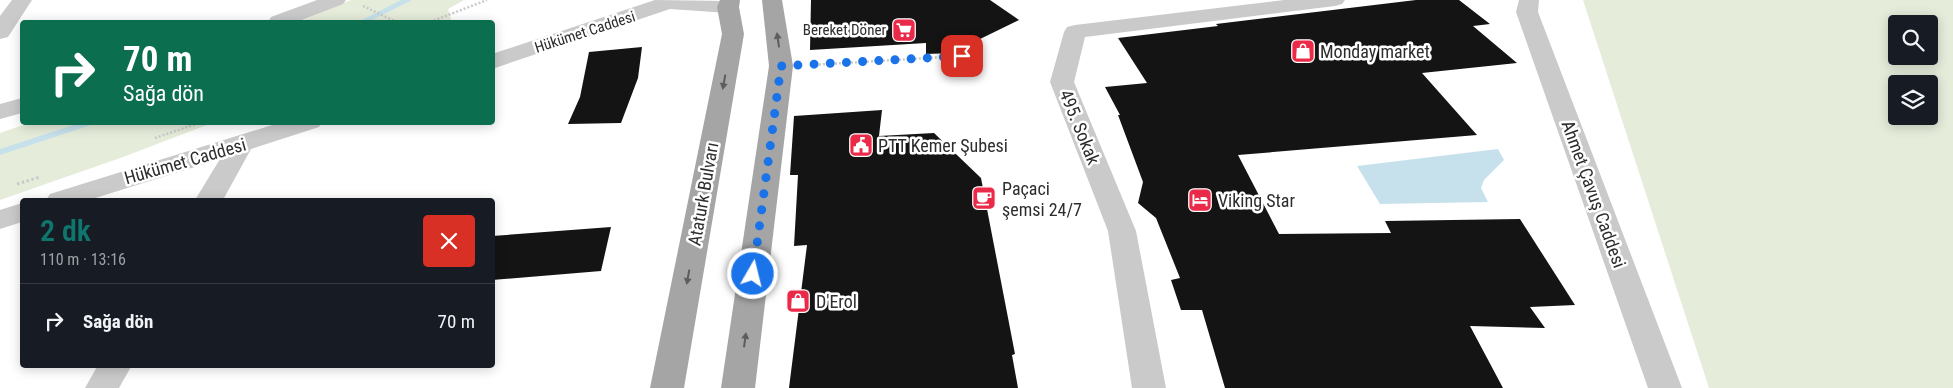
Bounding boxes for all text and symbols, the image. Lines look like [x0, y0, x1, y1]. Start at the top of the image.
street label: Hükümet Caddesi [532, 7, 638, 57]
map controls [1888, 15, 1938, 125]
button: search [1888, 15, 1938, 65]
supermarket icon: Bereket Döner [891, 17, 917, 43]
place label: Bereket Döner [803, 21, 886, 39]
one-way arrow [773, 32, 781, 48]
pin [941, 35, 983, 77]
shop icon: Monday market [1290, 38, 1316, 64]
text: 70 m [123, 39, 192, 80]
icon: right [40, 40, 105, 105]
place label: Monday market [1320, 41, 1430, 62]
icon: arrive [948, 42, 976, 70]
one-way arrow [719, 75, 727, 91]
button: layers [1888, 75, 1938, 125]
text: Sağa dön [123, 81, 204, 106]
street label: 495. Sokak [1056, 87, 1104, 167]
street label: Ahmet Çavuş Caddesi [1558, 117, 1630, 271]
public building icon: PTT Kemer Şubesi [848, 132, 874, 158]
street label: Hükümet Caddesi [122, 134, 248, 188]
place label: PTT Kemer Şubesi [878, 135, 1008, 156]
street label: Ataturk Bulvarı [684, 141, 722, 247]
place label: Paçaci şemsi 24/7 [1002, 178, 1082, 220]
cafe icon: Paçaci şemsi 24/7 [971, 185, 997, 211]
hotel icon: Viking Star [1187, 187, 1213, 213]
place label: Viking Star [1218, 190, 1295, 211]
text: 2 dk [40, 213, 91, 248]
button: close [423, 215, 475, 267]
position arrow [726, 247, 778, 299]
text: 110 m · 13:16 [40, 250, 126, 269]
one-way arrow [684, 269, 692, 284]
shop icon: D'Erol [785, 288, 811, 314]
place label: D'Erol [816, 291, 857, 312]
icon: right [40, 307, 68, 335]
text: Sağa dön [83, 310, 153, 333]
text: 70 m [438, 310, 475, 333]
one-way arrow [741, 331, 749, 347]

